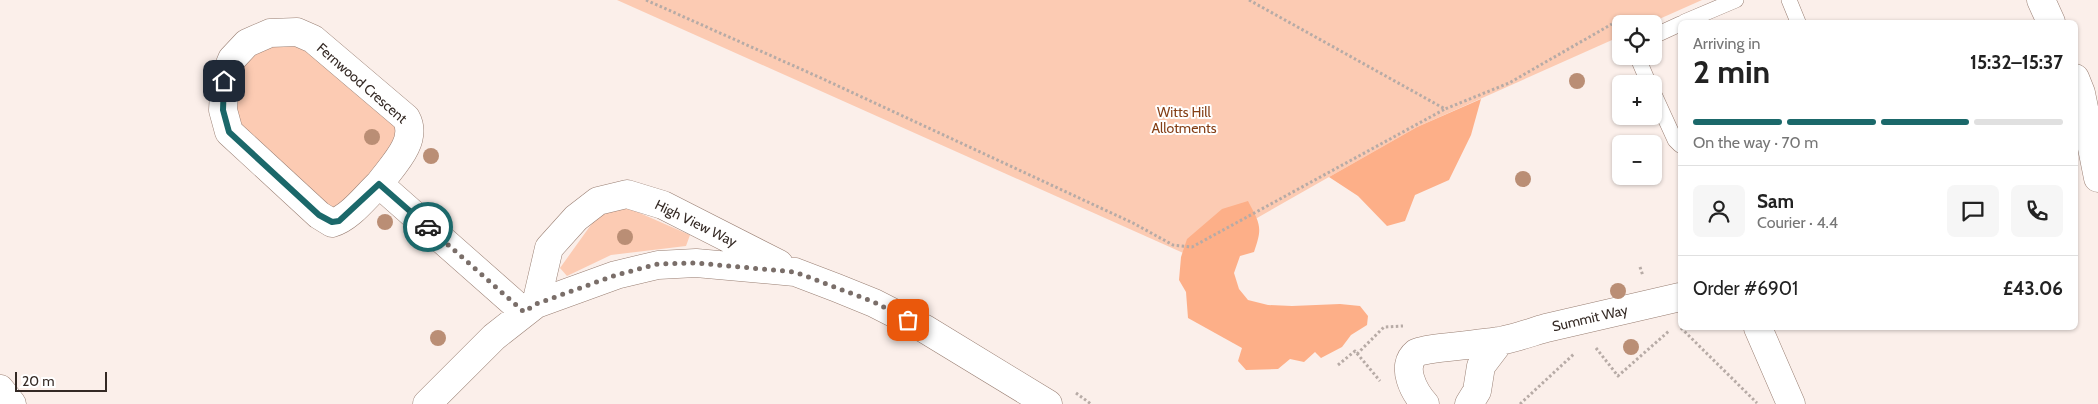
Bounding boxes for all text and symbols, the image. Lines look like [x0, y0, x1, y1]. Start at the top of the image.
map controls [1612, 15, 1662, 185]
button: locate [1612, 15, 1662, 65]
text: Arriving in [1693, 34, 1760, 53]
street label: Fernwood Crescent [313, 39, 411, 127]
text: 15:32–15:37 [1970, 51, 2063, 74]
text: 2 min [1693, 52, 1770, 91]
pin [203, 60, 245, 102]
icon: home [210, 67, 238, 95]
button: + [1612, 75, 1662, 125]
park label: Witts Hill Allotments [1151, 103, 1217, 137]
text: On the way · 70 m [1693, 133, 1818, 152]
button: − [1612, 135, 1662, 185]
button: person [1693, 185, 1745, 237]
button: chat [1947, 185, 1999, 237]
button: phone [2011, 185, 2063, 237]
text: Sam [1757, 190, 1794, 213]
street label: High View Way [652, 195, 740, 251]
courier [403, 202, 453, 252]
icon: car [414, 213, 442, 241]
text: Courier · 4.4 [1757, 213, 1838, 232]
text: Order #6901 [1693, 277, 1798, 300]
text: £43.06 [2003, 277, 2063, 300]
pin [887, 299, 929, 341]
street label: Summit Way [1550, 301, 1630, 335]
icon: bag [894, 306, 922, 334]
scale bar [15, 369, 108, 392]
text: 20 m [22, 372, 55, 390]

